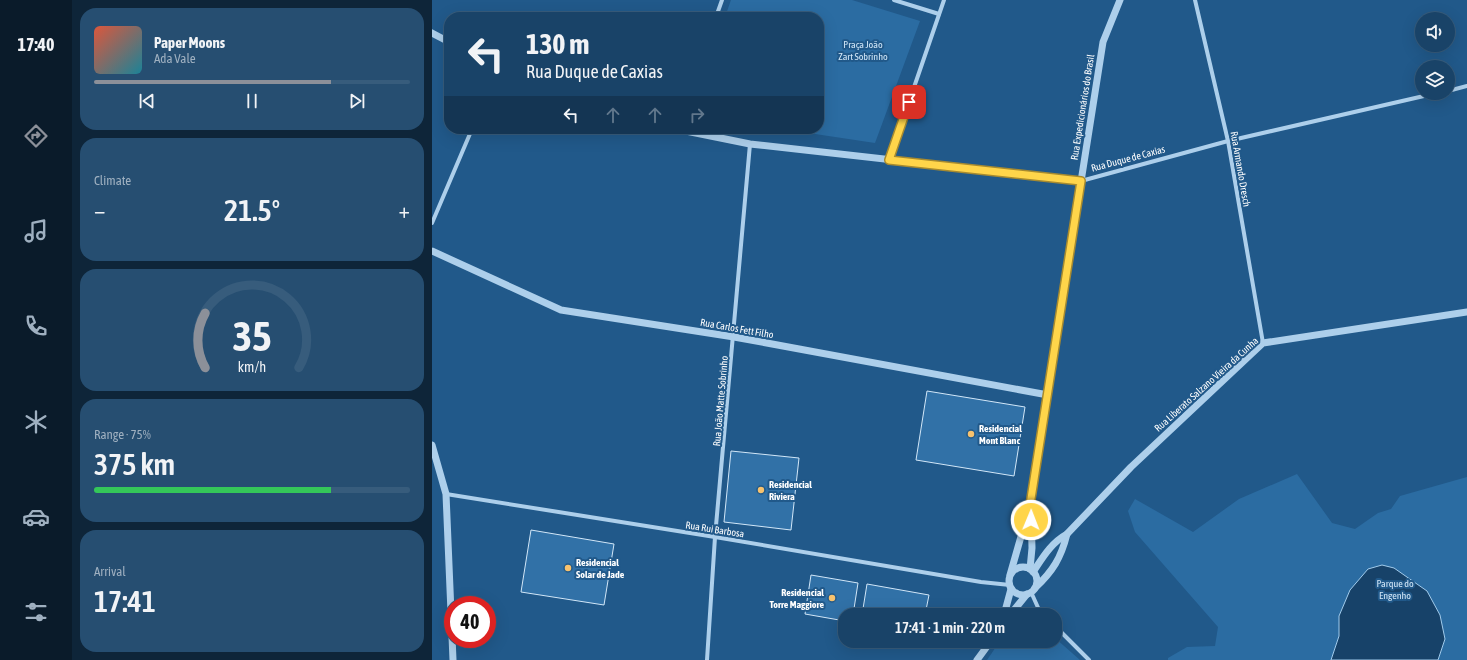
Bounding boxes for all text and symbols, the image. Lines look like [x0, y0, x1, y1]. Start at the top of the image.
map controls [1415, 12, 1455, 100]
button: sound [1415, 12, 1455, 52]
icon: left [460, 28, 512, 80]
text: 130 m [526, 28, 589, 60]
text: 17:40 [17, 34, 55, 55]
text: Paper Moons [154, 34, 225, 51]
park label: Praça João Zart Sobrinho [838, 39, 888, 62]
text: Ada Vale [154, 51, 196, 66]
street label: Rua Expedicionários do Brasil [1069, 53, 1096, 161]
button: layers [1415, 60, 1455, 100]
text: Rua Duque de Caxias [526, 61, 663, 82]
pin [892, 85, 926, 119]
icon: previous [136, 90, 158, 112]
icon: pause [241, 90, 263, 112]
icon: next [346, 90, 368, 112]
icon: arrive [898, 91, 920, 113]
icon: left [560, 104, 582, 126]
icon: ahead [602, 104, 624, 126]
icon: ahead [644, 104, 666, 126]
icon: right [686, 104, 708, 126]
icon: directions [22, 122, 50, 150]
street label: Rua Armando Dresch [1228, 131, 1253, 208]
street label: Rua Duque de Caxias [1090, 143, 1167, 174]
text: Climate [94, 173, 131, 188]
text: 21.5° [224, 193, 280, 227]
text: − [94, 197, 105, 223]
text: + [399, 197, 410, 223]
icon: music [22, 217, 50, 245]
icon: phone [22, 312, 50, 340]
text: 35 [232, 312, 272, 360]
street label: Rua Carlos Fett Filho [699, 317, 775, 340]
street label: Rua Liberato Salzano Vieira da Cunha [1152, 335, 1261, 434]
street label: Rua João Matte Sobrinho [711, 355, 730, 447]
text: km/h [238, 359, 266, 375]
icon: climate [22, 408, 50, 436]
place label: Residencial Mont Blanc [979, 423, 1022, 446]
text: Range · 75% [94, 427, 151, 442]
marker: Residencial Mont Blanc [966, 429, 976, 439]
text: 375 km [94, 447, 175, 481]
place label: Residencial Riviera [769, 479, 812, 502]
marker: Residencial Riviera [756, 485, 766, 495]
position arrow [1010, 499, 1052, 541]
icon: car [22, 503, 50, 531]
street label: Rua Rui Barbosa [685, 519, 745, 540]
place label: Residencial Solar de Jade [576, 557, 625, 580]
marker: Residencial Solar de Jade [563, 563, 573, 573]
text: Arrival [94, 564, 126, 579]
park label: Parque do Engenho [1376, 578, 1414, 601]
text: 17:41 [94, 584, 156, 618]
place label: Residencial Torre Maggiore [769, 587, 824, 610]
marker: Residencial Torre Maggiore [827, 593, 837, 603]
speed limit sign: 40 [444, 596, 496, 648]
icon: filters [22, 598, 50, 626]
text: 17:41 · 1 min · 220 m [895, 619, 1005, 636]

